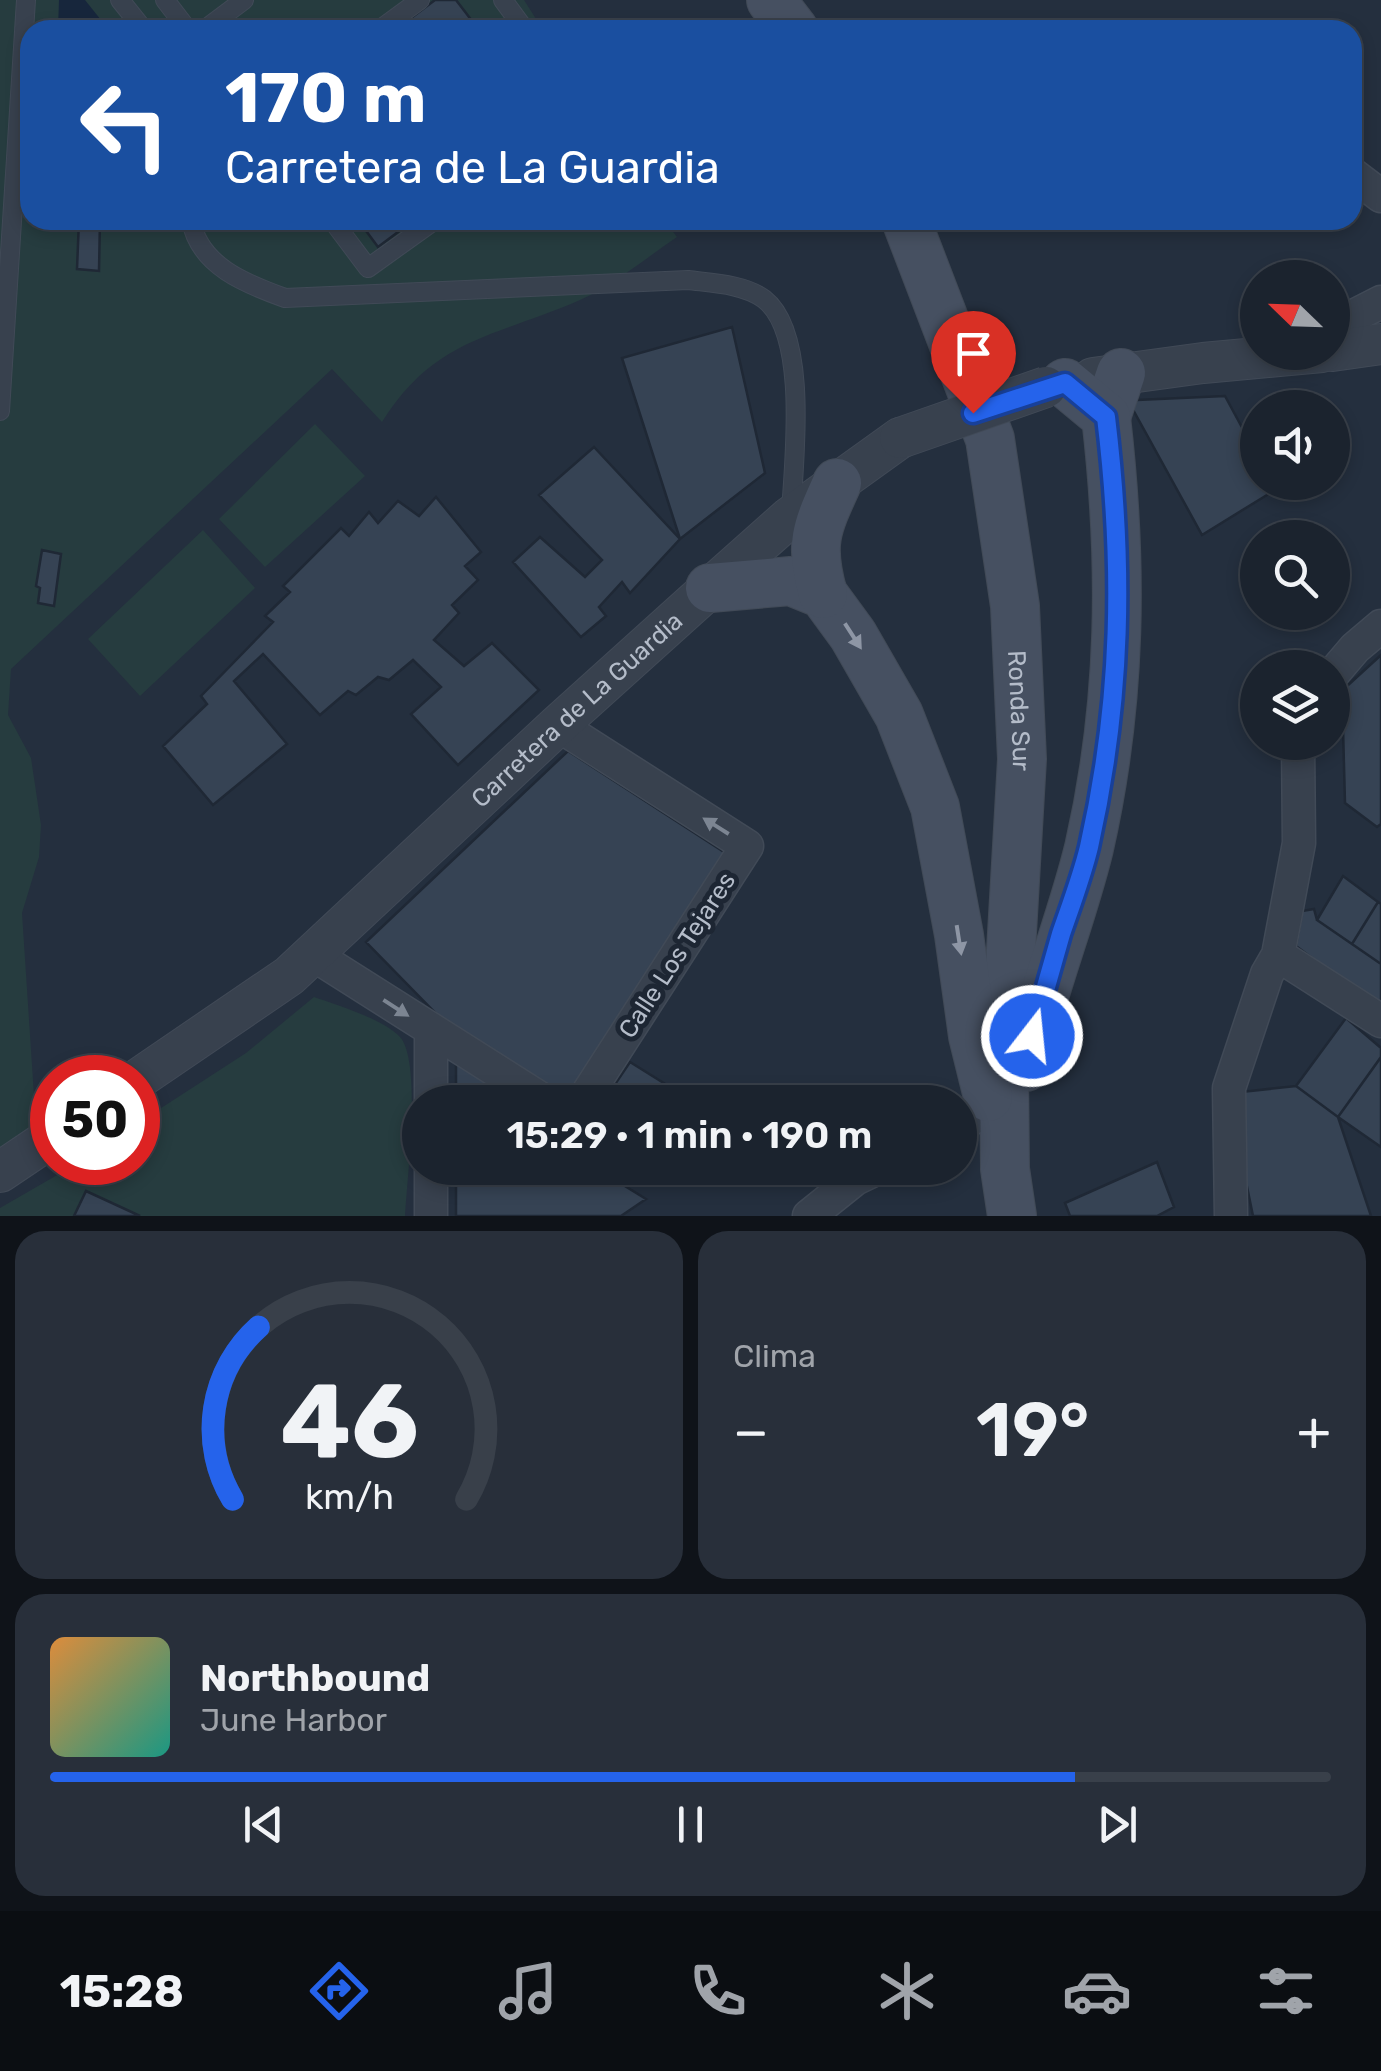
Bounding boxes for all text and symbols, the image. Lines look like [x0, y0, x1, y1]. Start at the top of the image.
text: 170 m [225, 57, 427, 140]
icon: left [60, 60, 190, 190]
text: Carretera de La Guardia [225, 141, 720, 194]
north arrow [1240, 260, 1350, 370]
map controls [1240, 260, 1350, 760]
pin [931, 311, 1016, 414]
icon: arrive [946, 326, 1001, 381]
button: sound [1240, 390, 1350, 500]
button: search [1240, 520, 1350, 630]
street label: Carretera de La Guardia [465, 606, 688, 813]
one-way arrow [843, 623, 861, 650]
street label: Ronda Sur [1003, 650, 1037, 772]
button: layers [1240, 650, 1350, 760]
one-way arrow [702, 817, 730, 835]
street label: Calle Los Tejares [613, 867, 741, 1043]
one-way arrow [952, 924, 968, 956]
position arrow [980, 984, 1084, 1088]
one-way arrow [382, 998, 410, 1016]
speed limit sign: 50 [30, 1055, 160, 1185]
text: 15:29 · 1 min · 190 m [507, 1112, 872, 1158]
text: Clima [733, 1337, 816, 1375]
text: 46 [280, 1360, 418, 1483]
text: 19° [976, 1386, 1089, 1475]
text: − [733, 1399, 769, 1464]
text: + [1297, 1399, 1331, 1464]
text: km/h [304, 1476, 394, 1518]
text: Northbound [200, 1655, 430, 1701]
text: June Harbor [200, 1701, 387, 1739]
icon: previous [236, 1797, 291, 1852]
icon: pause [663, 1797, 718, 1852]
icon: next [1090, 1797, 1145, 1852]
icon: directions [304, 1956, 374, 2026]
icon: music [493, 1956, 563, 2026]
icon: phone [683, 1956, 753, 2026]
icon: climate [872, 1956, 942, 2026]
icon: car [1062, 1956, 1132, 2026]
icon: filters [1251, 1956, 1321, 2026]
text: 15:28 [60, 1965, 184, 2018]

